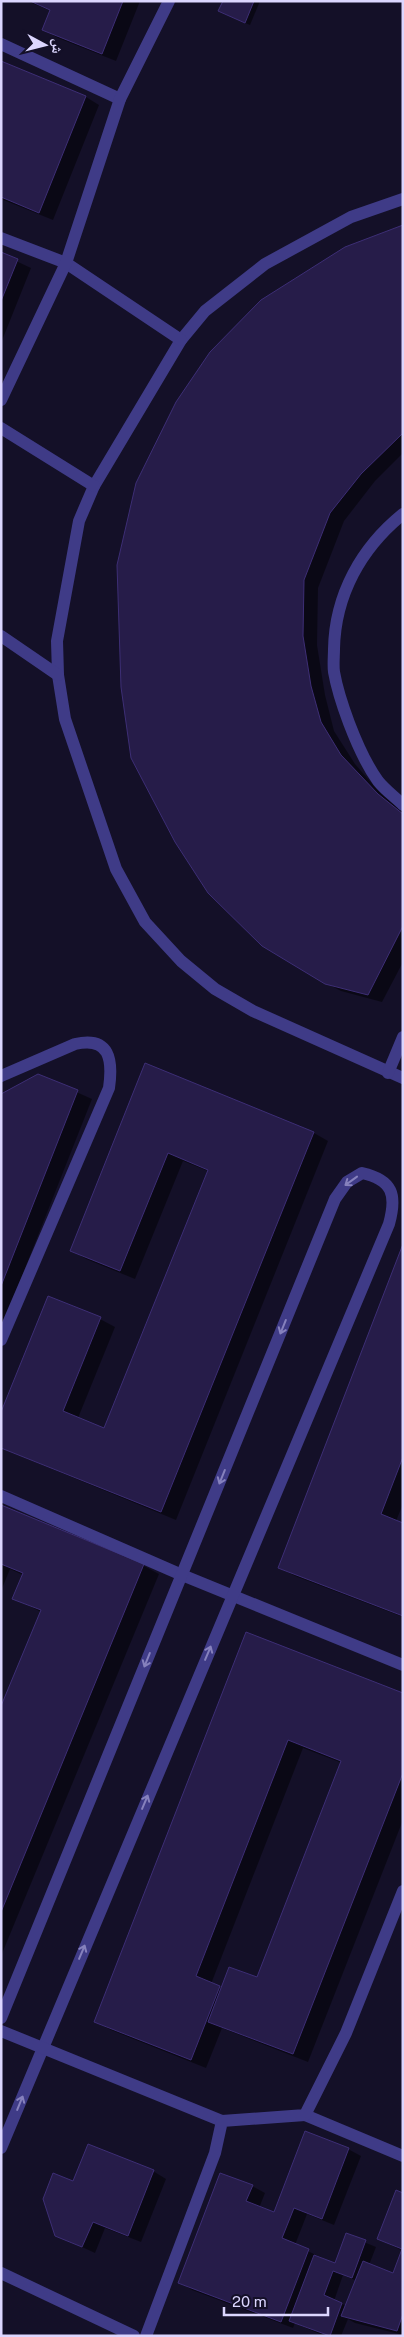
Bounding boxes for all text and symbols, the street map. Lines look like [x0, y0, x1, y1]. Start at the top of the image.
north arrow [20, 20, 70, 70]
text: ش [48, 38, 67, 55]
one-way arrow [344, 1176, 358, 1186]
one-way arrow [277, 1319, 287, 1334]
one-way arrow [216, 1469, 226, 1484]
one-way arrow [203, 1646, 213, 1661]
one-way arrow [142, 1652, 151, 1667]
one-way arrow [140, 1795, 150, 1810]
one-way arrow [79, 1945, 88, 1960]
one-way arrow [16, 2095, 25, 2111]
scale bar [224, 2284, 328, 2316]
text: 20 m [232, 2293, 267, 2310]

